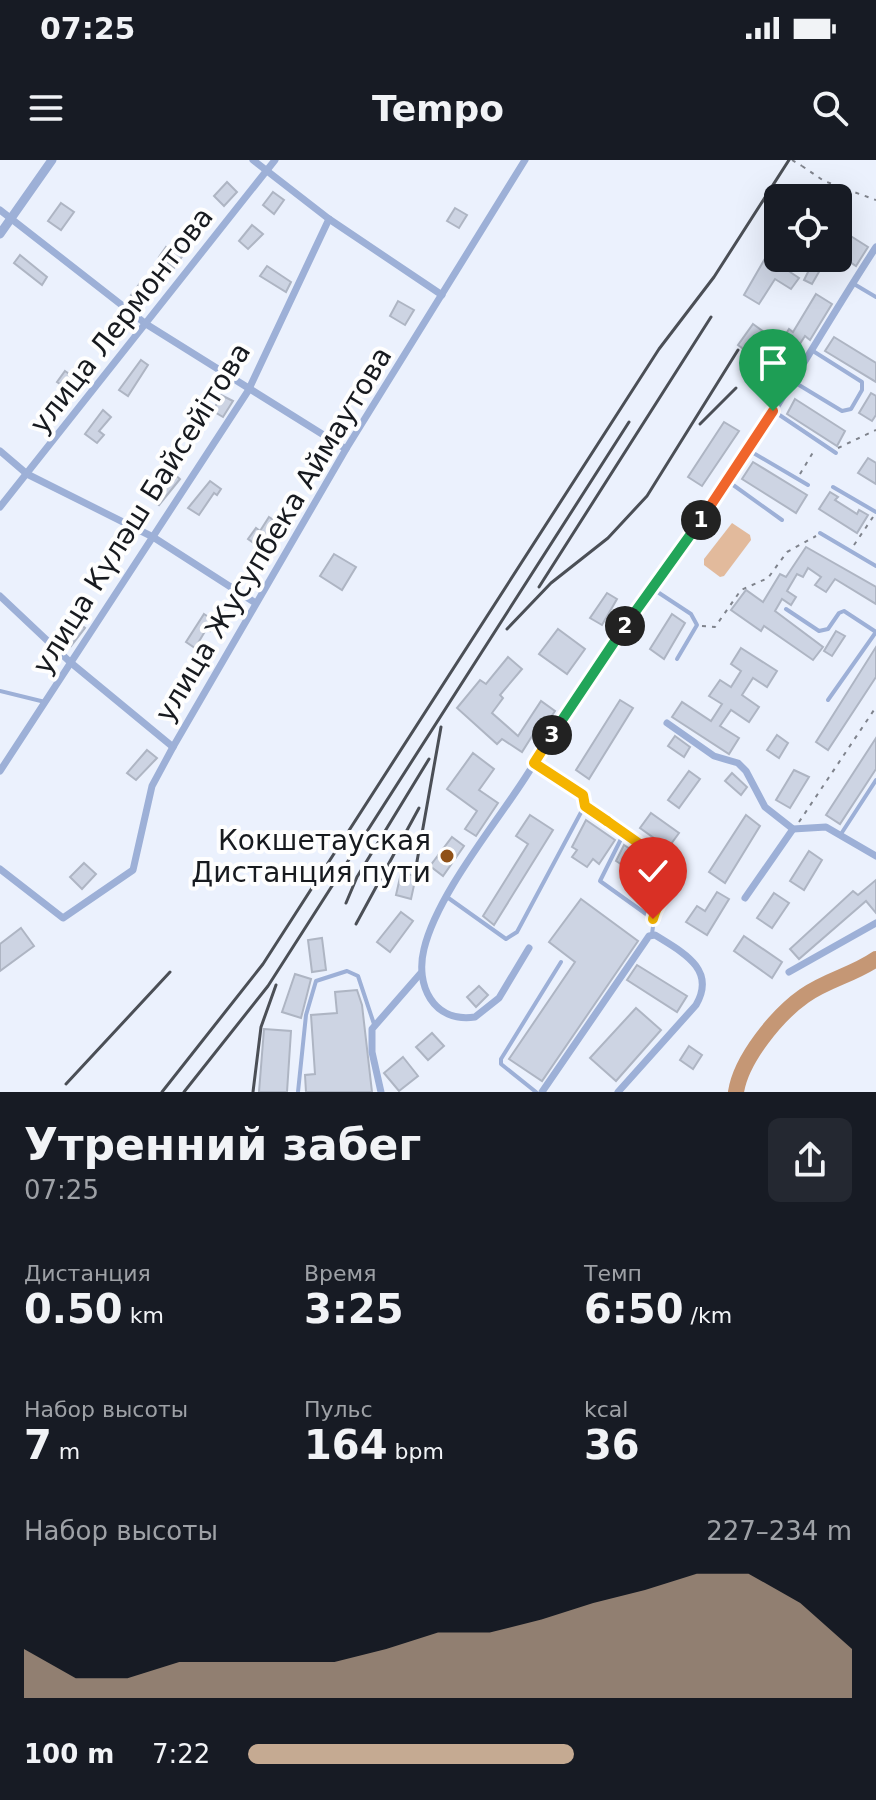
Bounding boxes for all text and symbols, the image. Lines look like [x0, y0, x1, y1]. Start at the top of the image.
text: 07:25 [40, 11, 136, 46]
icon: menu [24, 86, 68, 130]
icon: search [808, 86, 852, 130]
text: Tempo [372, 88, 504, 129]
map controls [764, 184, 852, 272]
button: locate [764, 184, 852, 272]
street label: улица Лермонтова [23, 201, 220, 440]
pin [739, 329, 807, 411]
street label: улица Күләш Байсейітова [26, 337, 257, 680]
street label: улица Жусупбека Аймаутова [148, 341, 399, 728]
icon: arrive [751, 341, 795, 385]
pin: 1 [681, 500, 721, 540]
text: 1 [693, 507, 709, 532]
pin: 2 [605, 606, 645, 646]
text: 2 [617, 613, 633, 638]
pin: 3 [532, 715, 572, 755]
text: 3 [544, 722, 560, 747]
place label: Кокшетауская Дистанция пути [191, 824, 431, 889]
pin [619, 837, 687, 919]
marker: Кокшетауская Дистанция пути [438, 847, 456, 865]
icon: check [631, 849, 675, 893]
button: share [768, 1118, 852, 1202]
text: Утренний забег [24, 1119, 421, 1170]
text: 07:25 [24, 1175, 99, 1205]
text: Дистанция [24, 1261, 151, 1286]
text: Время [304, 1261, 376, 1286]
text: Темп [584, 1261, 642, 1286]
text: 0.50 [24, 1286, 123, 1332]
text: 3:25 [304, 1286, 404, 1332]
text: 6:50 [584, 1286, 684, 1332]
text: km [123, 1303, 164, 1328]
text: /km [684, 1303, 732, 1328]
text: Набор высоты [24, 1397, 188, 1422]
text: Пульс [304, 1397, 373, 1422]
text: kcal [584, 1397, 628, 1422]
text: 7 [24, 1422, 52, 1468]
text: 164 [304, 1422, 388, 1468]
text: 36 [584, 1422, 640, 1468]
text: m [52, 1439, 80, 1464]
text: bpm [388, 1439, 444, 1464]
text: Набор высоты [24, 1516, 218, 1546]
text: 227–234 m [706, 1516, 852, 1546]
text: 100 m [24, 1739, 114, 1769]
text: 7:22 [152, 1739, 210, 1769]

